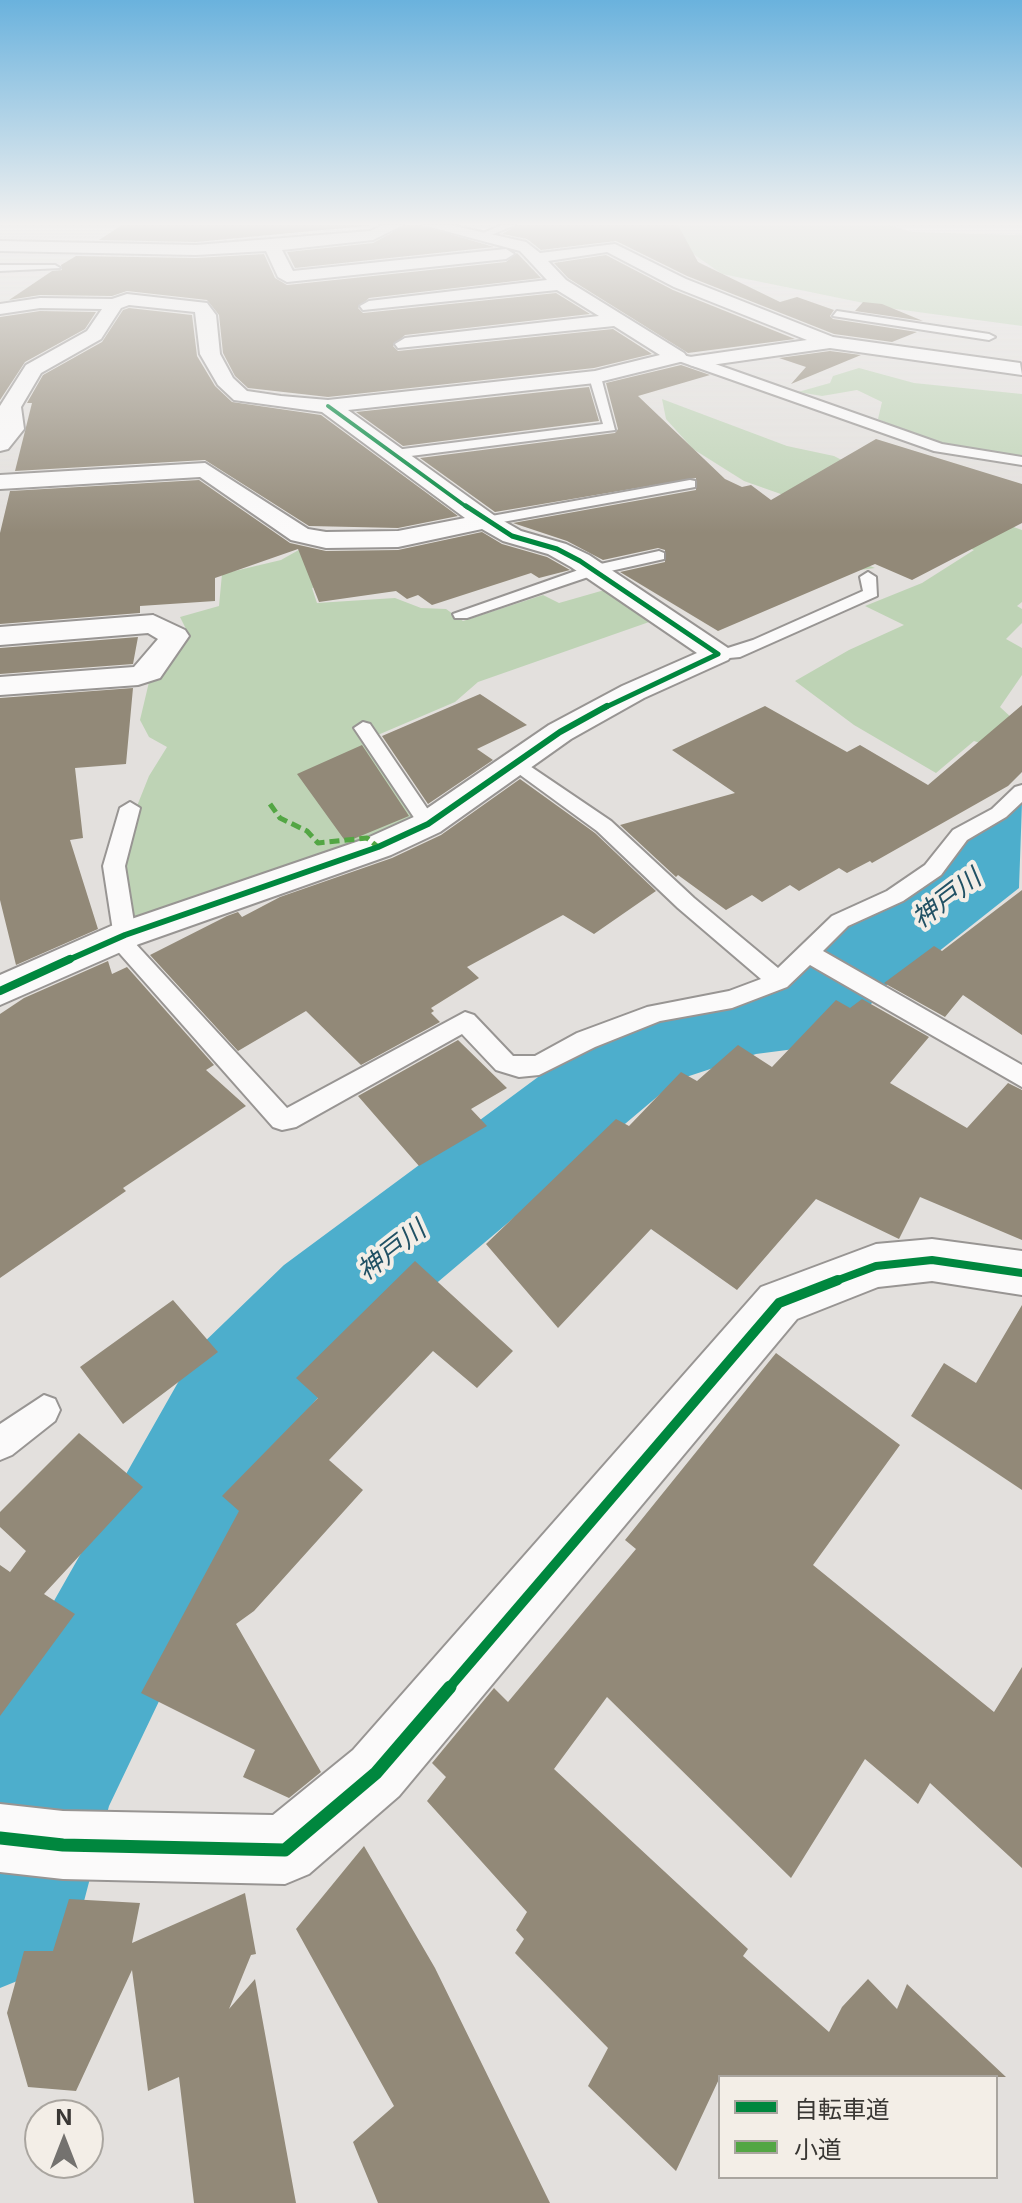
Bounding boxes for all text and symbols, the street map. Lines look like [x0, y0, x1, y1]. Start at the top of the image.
water label: 神戸川 [906, 863, 988, 935]
water label: 神戸川 [352, 1215, 432, 1287]
legend [718, 2075, 998, 2179]
text: 自転車道 [794, 2095, 890, 2124]
north arrow [24, 2099, 104, 2179]
text: N [56, 2104, 72, 2130]
text: 小道 [794, 2135, 842, 2164]

